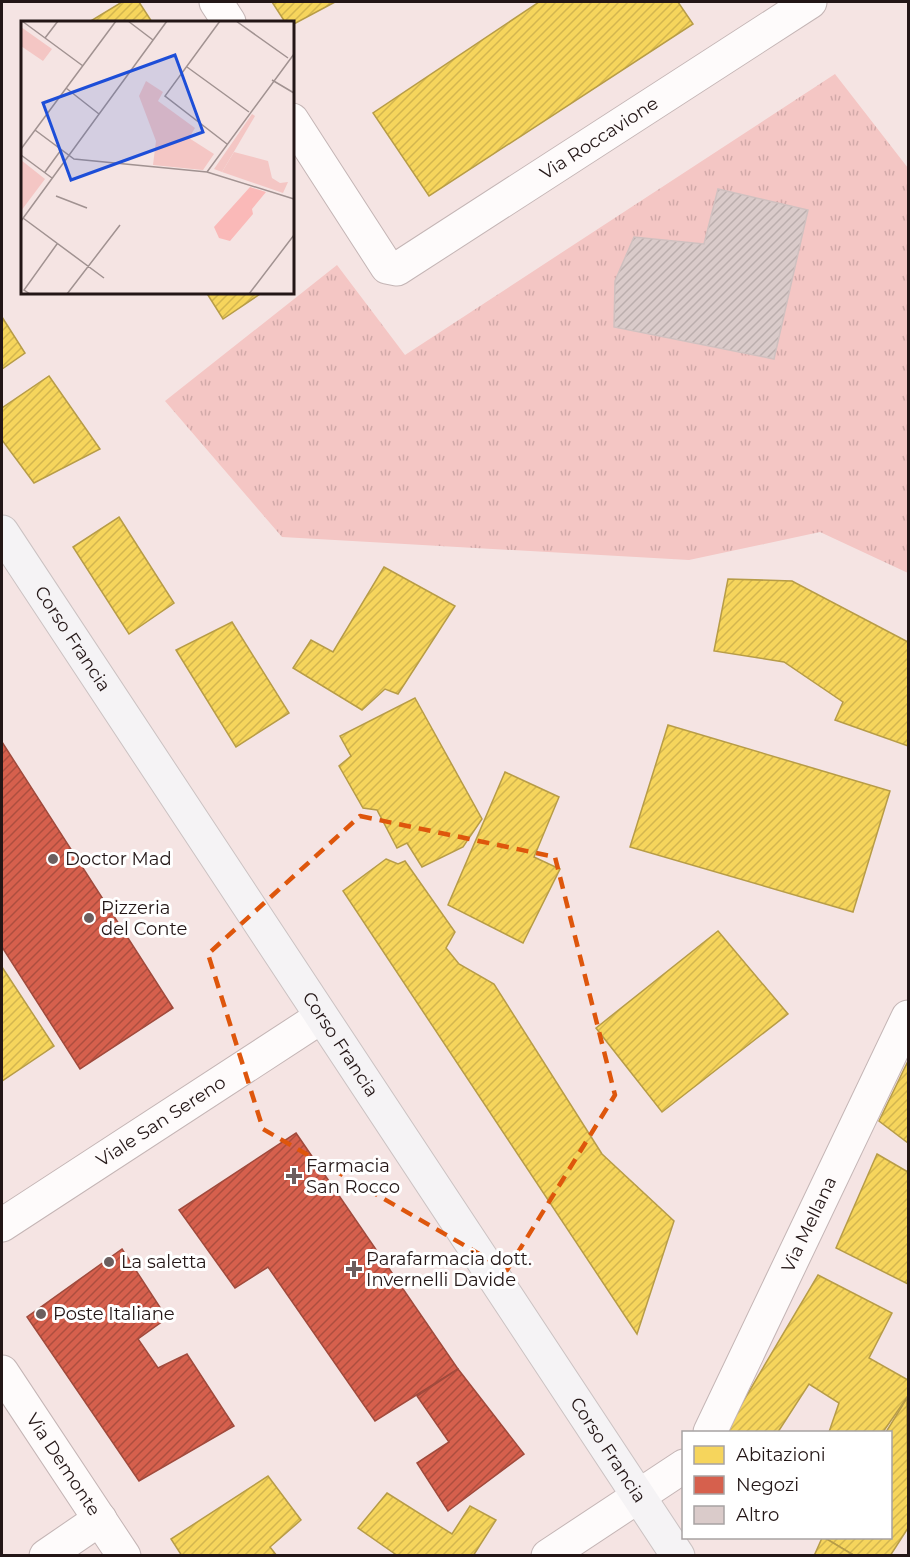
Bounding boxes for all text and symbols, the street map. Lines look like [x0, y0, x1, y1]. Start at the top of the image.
inset map [21, 21, 294, 294]
street label: Via Roccavione [536, 92, 663, 185]
street label: Corso Francia [30, 582, 115, 696]
place label: Doctor Mad [65, 848, 172, 870]
marker: Doctor Mad [46, 852, 60, 866]
place label: Pizzeria del Conte [101, 897, 187, 940]
marker: Pizzeria del Conte [82, 911, 96, 925]
street label: Corso Francia [298, 988, 383, 1101]
street label: Viale San Sereno [92, 1071, 230, 1171]
place label: Farmacia San Rocco [306, 1155, 400, 1198]
marker: Farmacia San Rocco [287, 1169, 301, 1183]
street label: Via Mellana [777, 1173, 841, 1276]
place label: Parafarmacia dott. Invernelli Davide [366, 1248, 532, 1291]
place label: La saletta [121, 1251, 207, 1273]
marker: La saletta [102, 1255, 116, 1269]
marker: Parafarmacia dott. Invernelli Davide [347, 1262, 361, 1276]
place label: Poste Italiane [53, 1303, 175, 1325]
marker: Poste Italiane [34, 1307, 48, 1321]
street label: Corso Francia [565, 1393, 651, 1507]
street label: Via Demonte [21, 1409, 105, 1520]
legend [682, 1431, 892, 1539]
text: Abitazioni [736, 1444, 826, 1466]
text: Negozi [736, 1474, 799, 1496]
text: Altro [736, 1504, 779, 1526]

